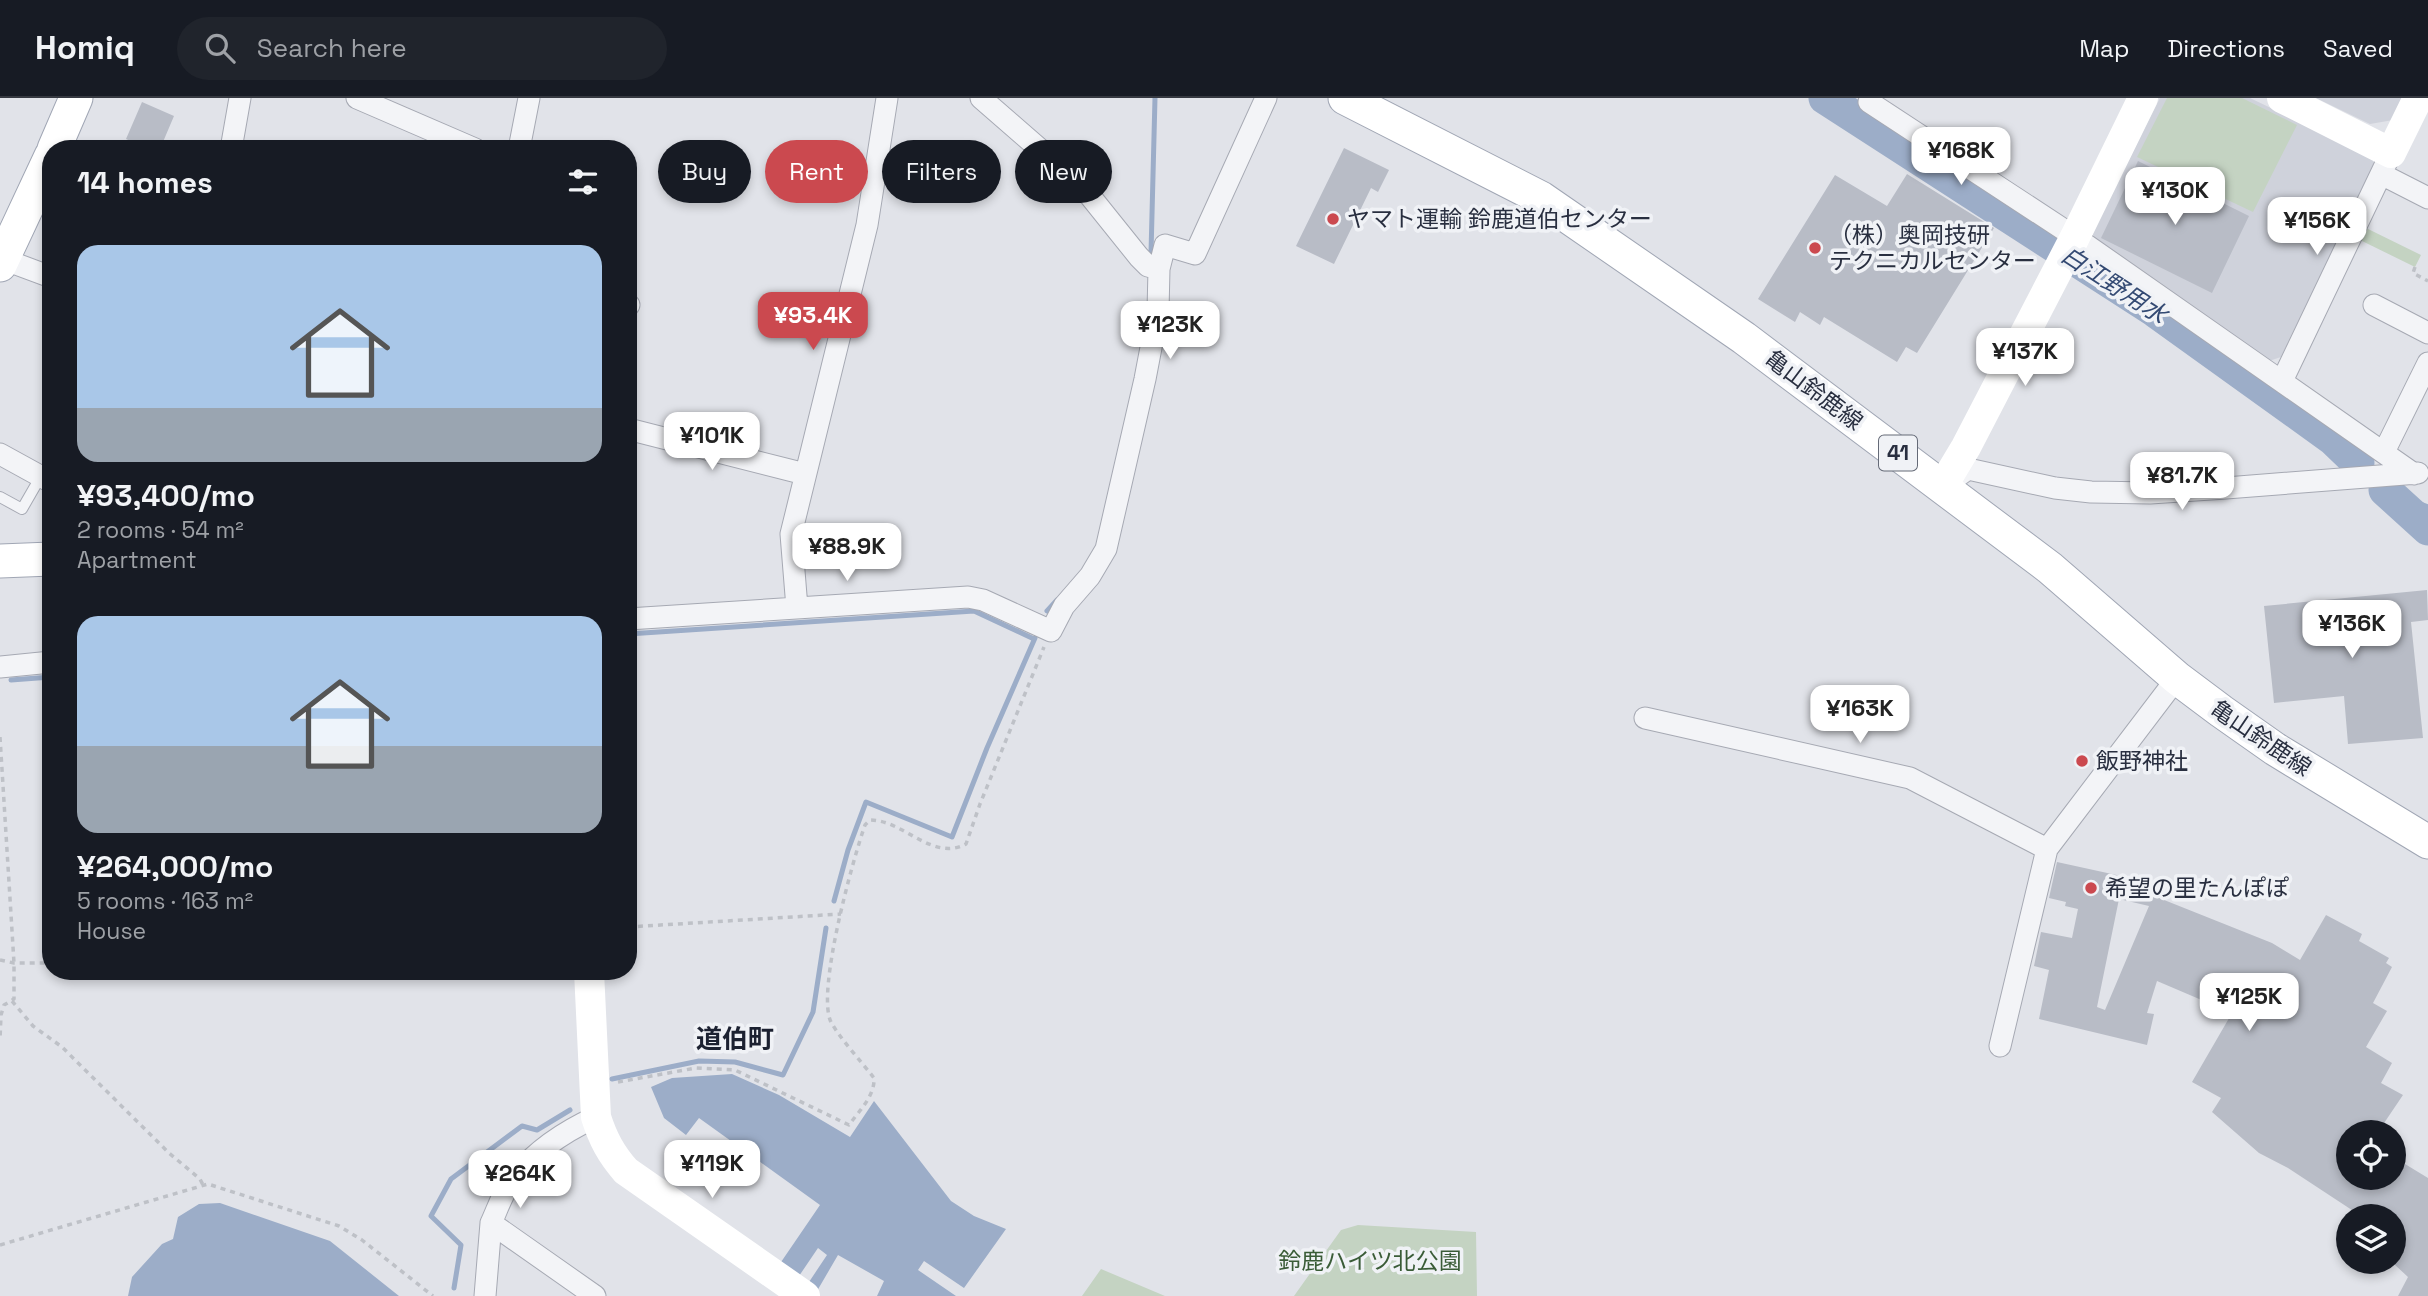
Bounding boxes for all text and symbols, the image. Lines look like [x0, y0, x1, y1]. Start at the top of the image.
search box [177, 17, 667, 80]
text: Homiq [35, 27, 135, 69]
icon: search [201, 29, 239, 67]
text: Search here [257, 31, 407, 65]
text: Map [2079, 33, 2129, 64]
text: Directions [2167, 33, 2285, 64]
text: Saved [2323, 33, 2393, 64]
pin: ¥168K [1912, 127, 2010, 187]
text: ¥168K [1927, 135, 1995, 165]
chip: Buy [658, 140, 751, 203]
chip: Rent [765, 140, 868, 203]
chip: Filters [882, 140, 1001, 203]
chip: New [1015, 140, 1112, 203]
text: 14 homes [77, 163, 213, 202]
icon: filters [564, 163, 602, 201]
pin: ¥130K [2126, 167, 2224, 227]
text: ¥130K [2141, 175, 2209, 205]
pin: ¥156K [2268, 198, 2366, 257]
place label: ヤマト運輸 鈴鹿道伯センター [1347, 204, 1652, 234]
text: ¥156K [2283, 205, 2351, 235]
marker: ヤマト運輸 鈴鹿道伯センター [1325, 211, 1341, 227]
place label: （株）奥岡技研 テクニカルセンター [1829, 220, 2036, 276]
water label: 白江野用水 [2056, 239, 2176, 332]
marker: （株）奥岡技研 テクニカルセンター [1807, 240, 1823, 256]
icon: home [277, 290, 403, 416]
pin: ¥93.4K [756, 292, 870, 352]
text: ¥93.4K [774, 300, 852, 330]
pin: ¥123K [1121, 302, 1219, 361]
text: ¥123K [1137, 309, 1203, 339]
pin: ¥137K [1976, 328, 2074, 388]
text: ¥137K [1992, 336, 2058, 366]
street label: 亀山鈴鹿線 [1759, 343, 1869, 437]
pin: ¥101K [663, 412, 761, 472]
text: ¥101K [680, 420, 744, 450]
road number: 41 [1879, 436, 1917, 470]
pin: ¥81.7K [2125, 452, 2239, 512]
text: ¥81.7K [2146, 460, 2218, 490]
text: ¥93,400/mo [77, 476, 255, 515]
text: 2 rooms · 54 m² [77, 515, 244, 545]
pin: ¥88.9K [790, 524, 904, 583]
text: ¥88.9K [808, 531, 886, 561]
text: Apartment [77, 545, 197, 575]
pin: ¥136K [2303, 601, 2401, 660]
text: ¥136K [2318, 608, 2386, 638]
icon: home [277, 661, 403, 787]
pin: ¥163K [1811, 686, 1909, 745]
text: ¥163K [1826, 693, 1894, 723]
street label: 亀山鈴鹿線 [2205, 693, 2317, 783]
place label: 飯野神社 [2096, 746, 2188, 776]
marker: 飯野神社 [2074, 753, 2090, 769]
text: ¥264,000/mo [77, 847, 273, 886]
place label: 希望の里たんぽぽ [2105, 873, 2289, 903]
marker: 希望の里たんぽぽ [2083, 880, 2099, 896]
text: 5 rooms · 163 m² [77, 886, 253, 916]
text: House [77, 916, 146, 946]
pin: ¥125K [2200, 974, 2298, 1033]
text: ¥125K [2216, 981, 2282, 1011]
district label: 道伯町 [696, 1022, 774, 1056]
map controls [2336, 1120, 2406, 1274]
button: locate [2336, 1120, 2406, 1190]
pin: ¥119K [663, 1140, 761, 1200]
text: ¥119K [680, 1148, 744, 1178]
pin: ¥264K [471, 1150, 569, 1210]
text: ¥264K [484, 1158, 556, 1188]
button: layers [2336, 1204, 2406, 1274]
park label: 鈴鹿ハイツ北公園 [1278, 1246, 1462, 1276]

